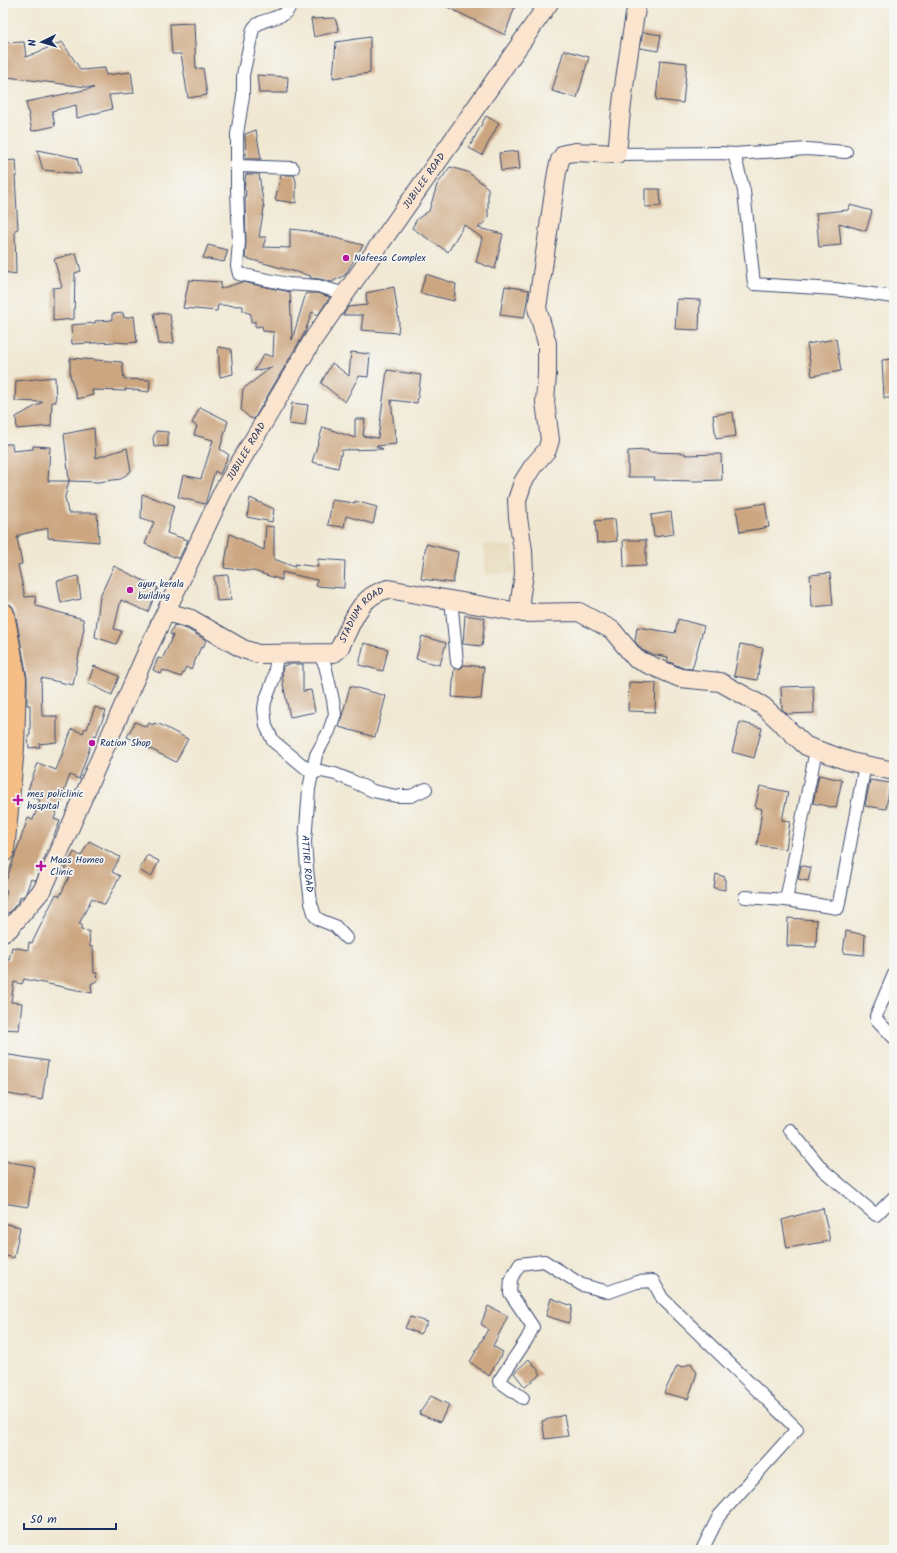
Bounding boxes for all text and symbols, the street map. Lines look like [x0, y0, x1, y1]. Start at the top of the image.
north arrow [22, 22, 62, 62]
text: N [24, 38, 42, 47]
street label: JUBILEE ROAD [399, 149, 450, 212]
place label: Nafeesa Complex [354, 250, 426, 266]
marker: Nafeesa Complex [341, 253, 351, 263]
street label: JUBILEE ROAD [223, 419, 270, 484]
place label: ayur kerala building [138, 576, 184, 604]
street label: STADIUM ROAD [335, 583, 387, 646]
marker: ayur kerala building [125, 585, 135, 595]
place label: Ration Shop [100, 735, 151, 751]
marker: Ration Shop [87, 738, 97, 748]
place label: mes policlinic hospital [27, 786, 84, 814]
marker: mes policlinic hospital [12, 794, 24, 806]
street label: ATTIRI ROAD [297, 835, 318, 894]
place label: Maas Homeo Clinic [50, 852, 104, 880]
marker: Maas Homeo Clinic [35, 860, 47, 872]
scale bar [24, 1505, 116, 1531]
text: 50 m [30, 1510, 57, 1529]

